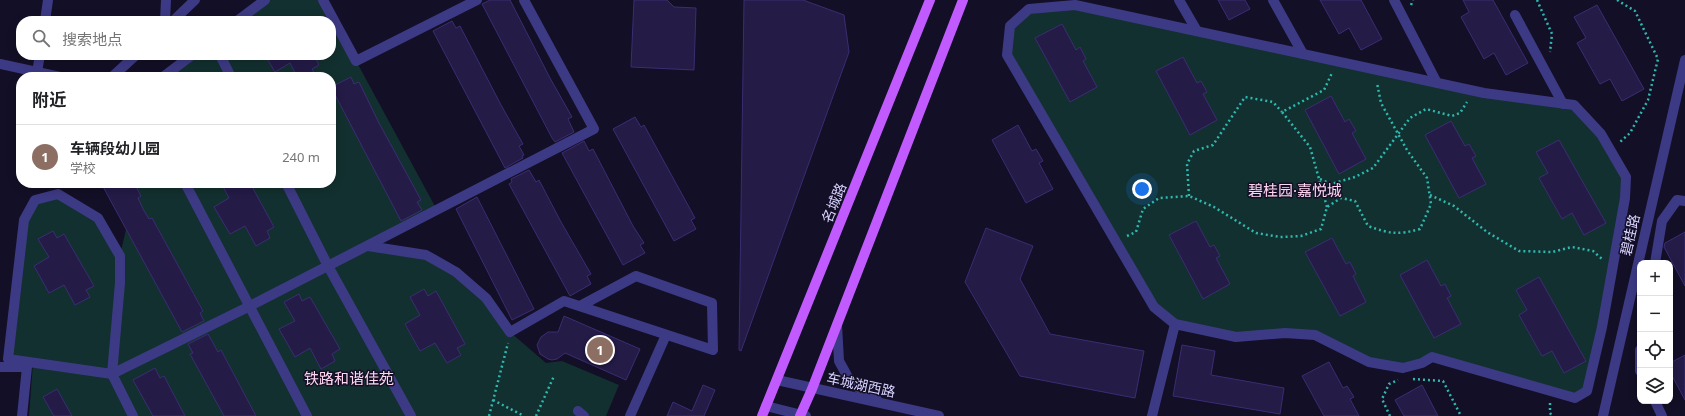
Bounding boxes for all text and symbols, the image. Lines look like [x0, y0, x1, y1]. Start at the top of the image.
search box [16, 16, 336, 60]
icon: search [30, 27, 52, 49]
text: 搜索地点 [62, 29, 122, 49]
text: 附近 [32, 88, 66, 111]
text: 车辆段幼儿园 [70, 138, 160, 158]
text: 1 [41, 148, 49, 166]
text: 240 m [282, 148, 320, 166]
text: 学校 [70, 159, 96, 177]
your location [1132, 179, 1152, 199]
street label: 名城路 [817, 180, 850, 226]
district label: 碧桂园·嘉悦城 [1248, 180, 1342, 200]
street label: 碧桂路 [1616, 212, 1643, 257]
map controls [1637, 260, 1673, 404]
button: + [1637, 260, 1673, 296]
button: − [1637, 296, 1673, 332]
button: locate [1637, 332, 1673, 368]
pin: 1 [587, 335, 613, 365]
district label: 铁路和谐佳苑 [304, 368, 394, 388]
street label: 车城湖西路 [825, 368, 897, 401]
button: layers [1637, 368, 1673, 404]

